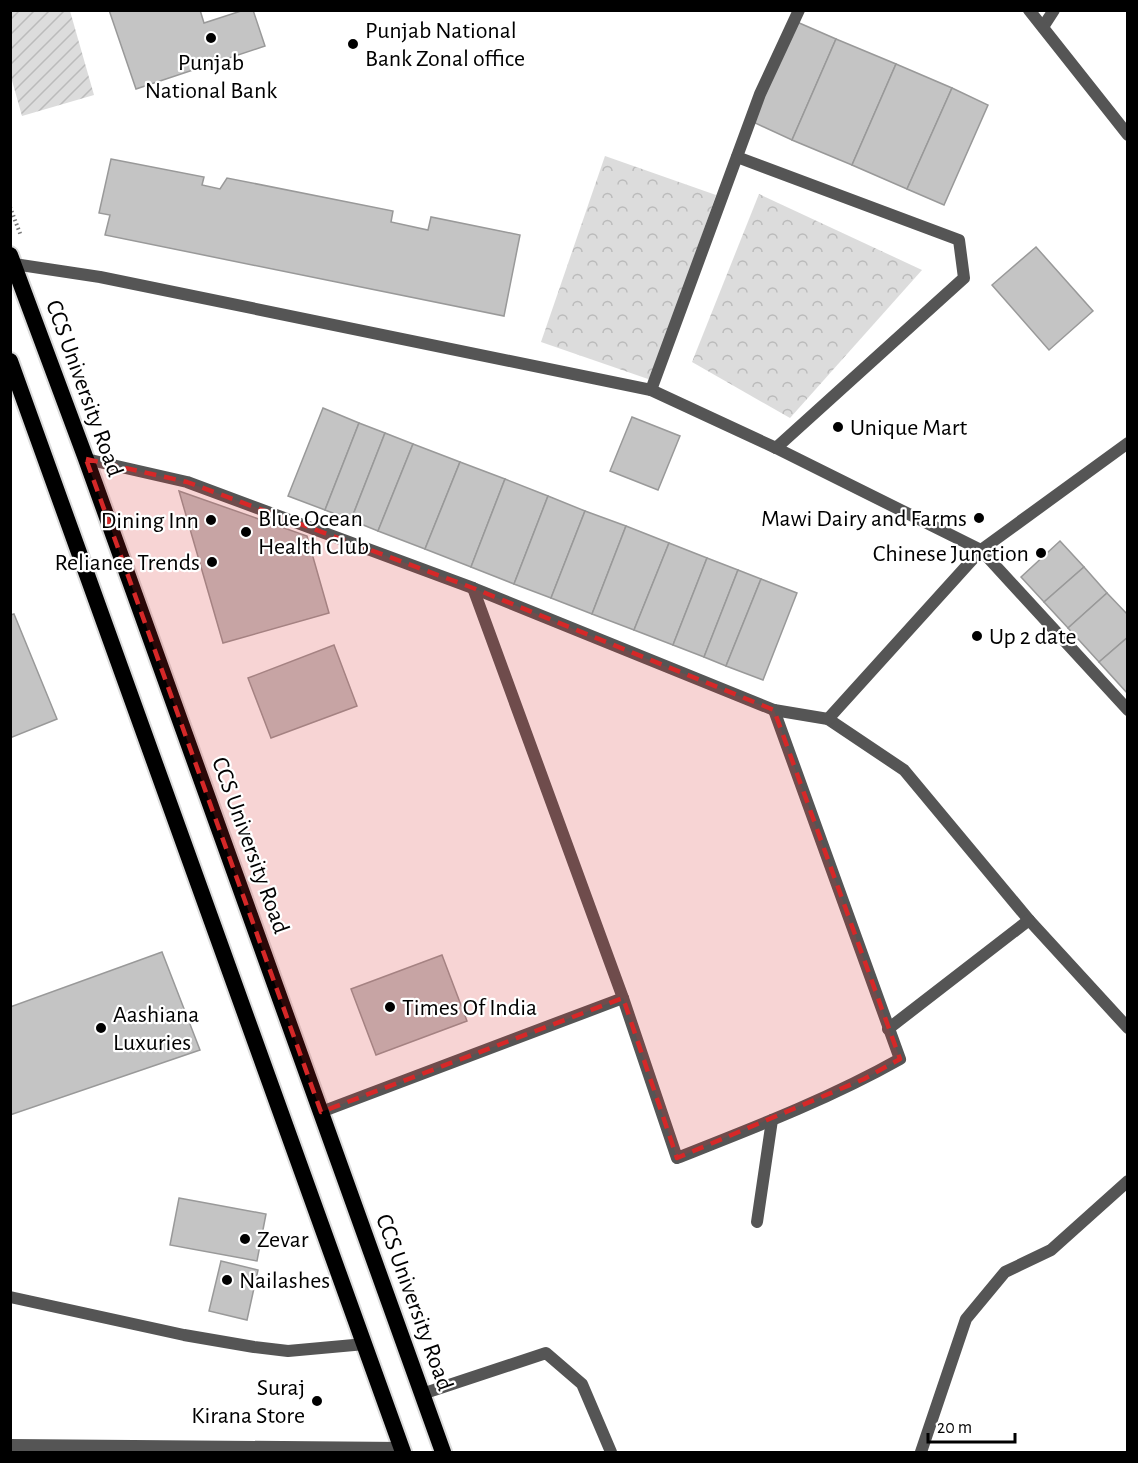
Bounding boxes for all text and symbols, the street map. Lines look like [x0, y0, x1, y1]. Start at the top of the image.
place label: Punjab National Bank Zonal office [365, 19, 525, 71]
marker: Punjab National Bank [204, 31, 218, 45]
marker: Punjab National Bank Zonal office [346, 37, 360, 51]
place label: Punjab National Bank [145, 51, 277, 103]
street label: CCS University Road [41, 297, 127, 480]
place label: Unique Mart [850, 416, 968, 440]
marker: Unique Mart [831, 420, 845, 434]
place label: Blue Ocean Health Club [258, 507, 369, 559]
place label: Mawi Dairy and Farms [761, 507, 967, 531]
place label: Dining Inn [101, 509, 199, 533]
marker: Mawi Dairy and Farms [972, 511, 986, 525]
marker: Dining Inn [204, 513, 218, 527]
marker: Blue Ocean Health Club [239, 525, 253, 539]
place label: Chinese Junction [873, 542, 1029, 566]
marker: Chinese Junction [1034, 546, 1048, 560]
place label: Reliance Trends [55, 551, 200, 575]
marker: Reliance Trends [205, 555, 219, 569]
place label: Up 2 date [989, 625, 1077, 649]
marker: Up 2 date [970, 629, 984, 643]
street label: CCS University Road [207, 754, 293, 937]
place label: Times Of India [402, 996, 537, 1020]
marker: Times Of India [383, 1000, 397, 1014]
place label: Aashiana Luxuries [113, 1003, 199, 1055]
marker: Aashiana Luxuries [94, 1021, 108, 1035]
street label: CCS University Road [371, 1211, 457, 1394]
place label: Zevar [257, 1228, 309, 1252]
marker: Zevar [238, 1232, 252, 1246]
place label: Nailashes [239, 1269, 330, 1293]
marker: Nailashes [220, 1273, 234, 1287]
place label: Suraj Kirana Store [191, 1376, 305, 1428]
marker: Suraj Kirana Store [310, 1394, 324, 1408]
scale bar [928, 1406, 1015, 1444]
text: 20 m [937, 1419, 972, 1437]

